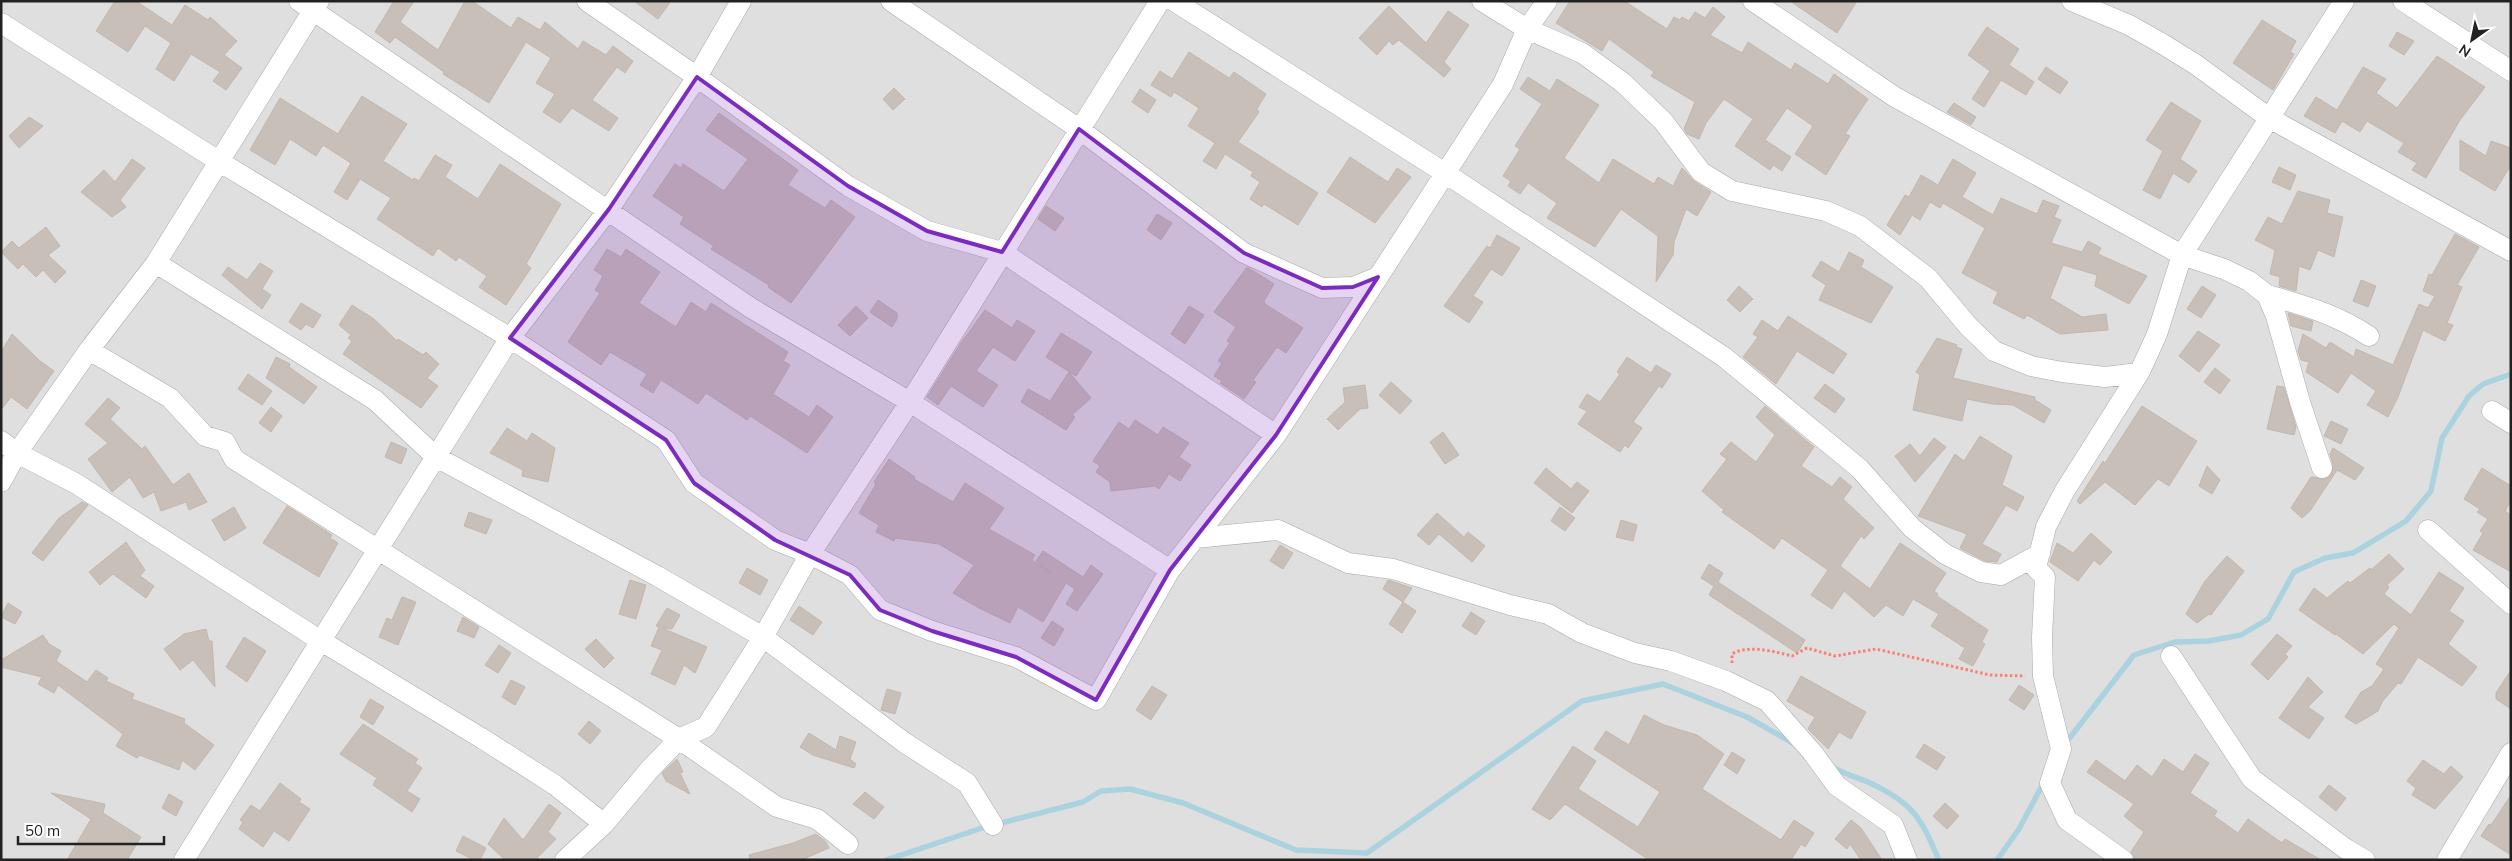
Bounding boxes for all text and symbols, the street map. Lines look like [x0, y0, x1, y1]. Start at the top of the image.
north arrow [2447, 15, 2497, 65]
text: N [2456, 40, 2474, 61]
scale bar [18, 814, 164, 846]
text: 50 m [25, 821, 60, 840]

